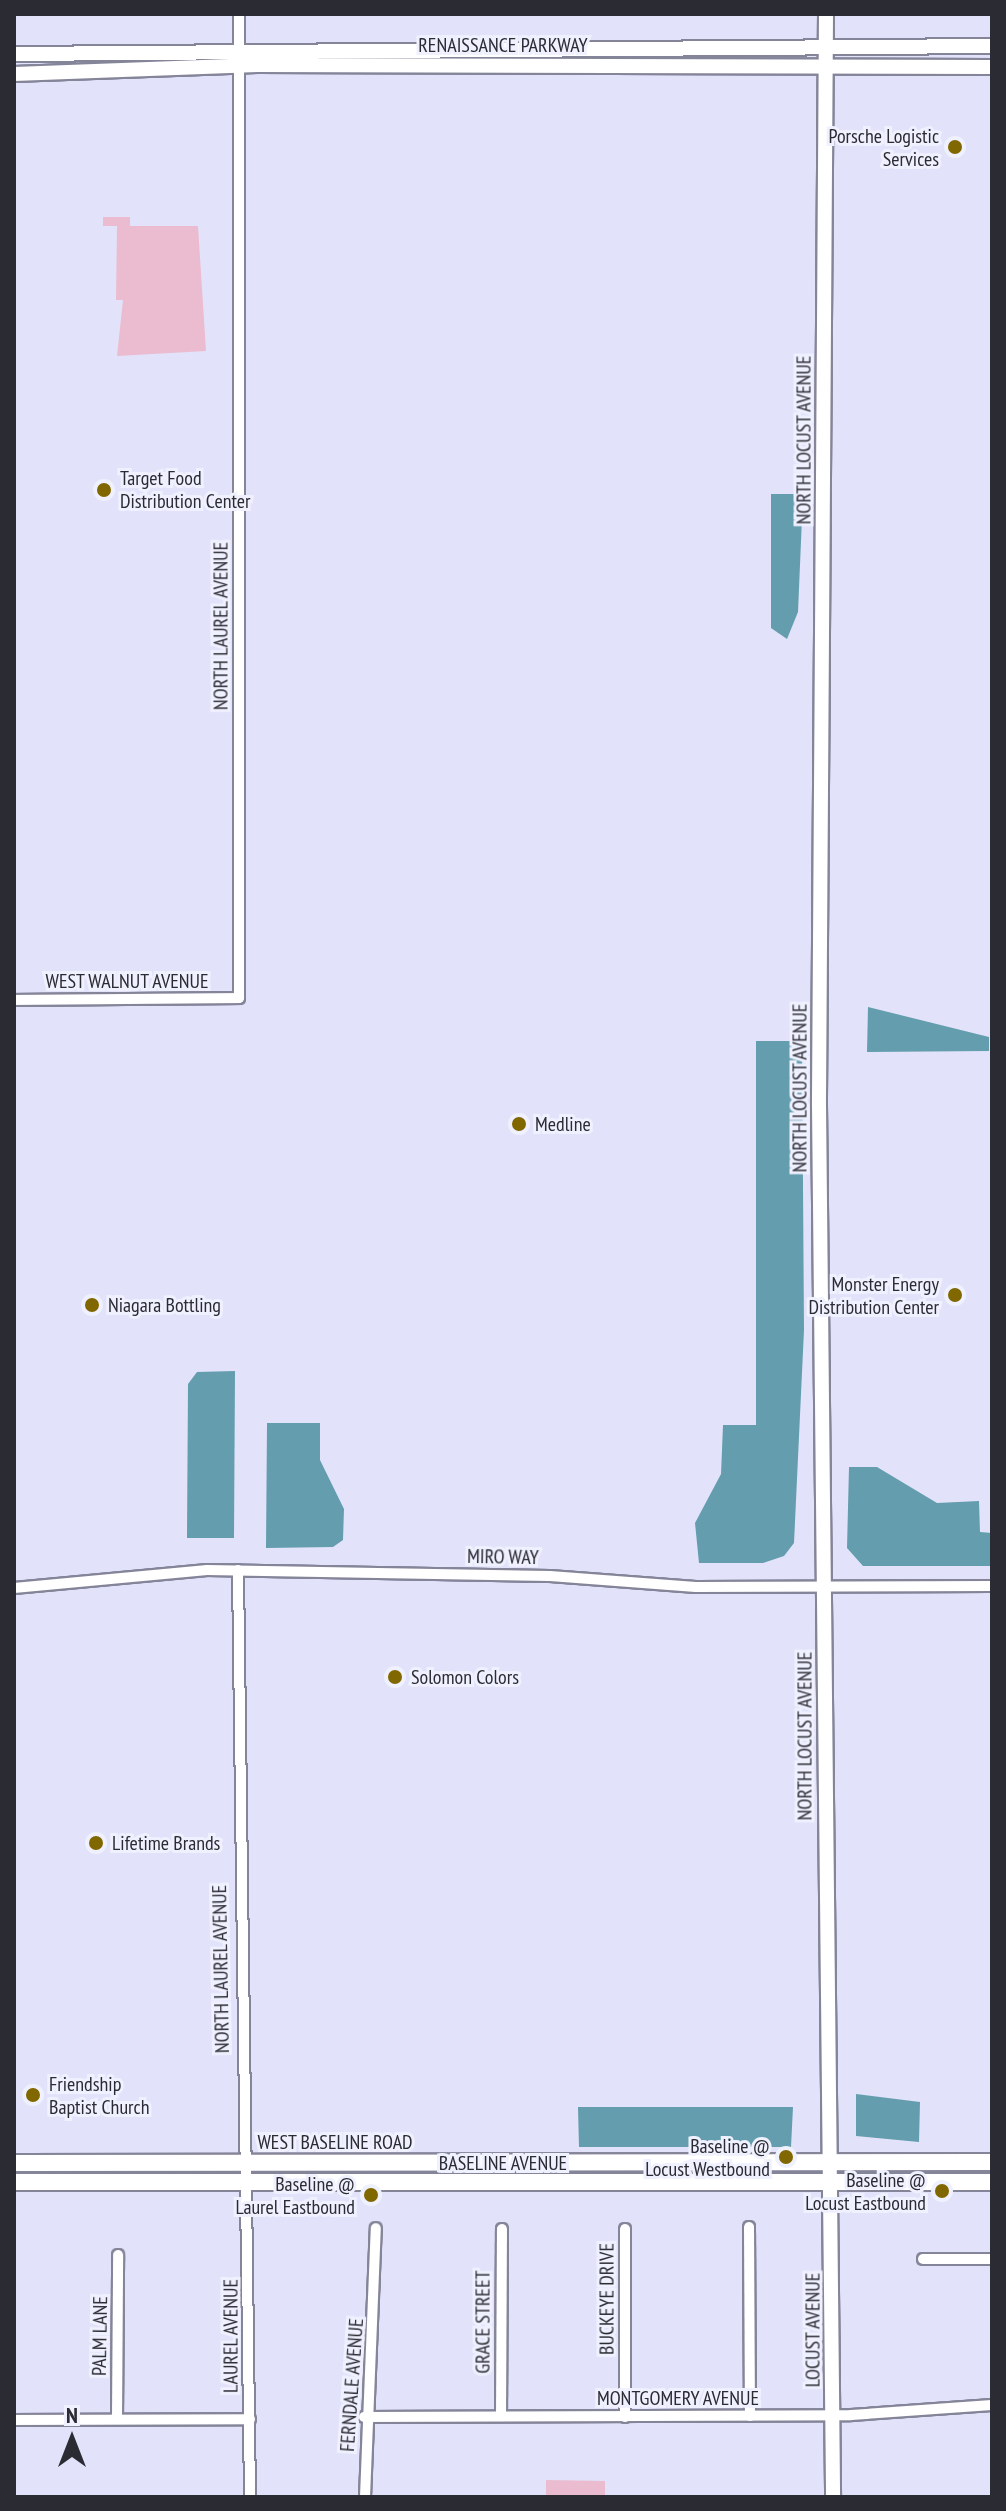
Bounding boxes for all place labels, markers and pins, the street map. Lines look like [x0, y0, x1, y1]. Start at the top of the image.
place label: Porsche Logistic Services [829, 124, 939, 171]
marker: Porsche Logistic Services [946, 138, 964, 156]
place label: Target Food Distribution Center [120, 466, 250, 513]
marker: Target Food Distribution Center [95, 481, 113, 499]
place label: Medline [535, 1112, 591, 1136]
marker: Medline [510, 1115, 528, 1133]
place label: Monster Energy Distribution Center [809, 1272, 939, 1319]
marker: Monster Energy Distribution Center [946, 1286, 964, 1304]
place label: Niagara Bottling [108, 1293, 221, 1317]
marker: Niagara Bottling [83, 1296, 101, 1314]
place label: Solomon Colors [411, 1665, 519, 1689]
marker: Solomon Colors [386, 1668, 404, 1686]
place label: Lifetime Brands [112, 1831, 220, 1855]
marker: Lifetime Brands [87, 1834, 105, 1852]
place label: Friendship Baptist Church [49, 2072, 149, 2119]
marker: Friendship Baptist Church [24, 2086, 42, 2104]
place label: Baseline @ Locust Westbound [645, 2134, 770, 2181]
marker: Baseline @ Locust Westbound [777, 2148, 795, 2166]
place label: Baseline @ Locust Eastbound [805, 2168, 926, 2215]
place label: Baseline @ Laurel Eastbound [235, 2172, 355, 2219]
marker: Baseline @ Locust Eastbound [933, 2182, 951, 2200]
marker: Baseline @ Laurel Eastbound [362, 2186, 380, 2204]

